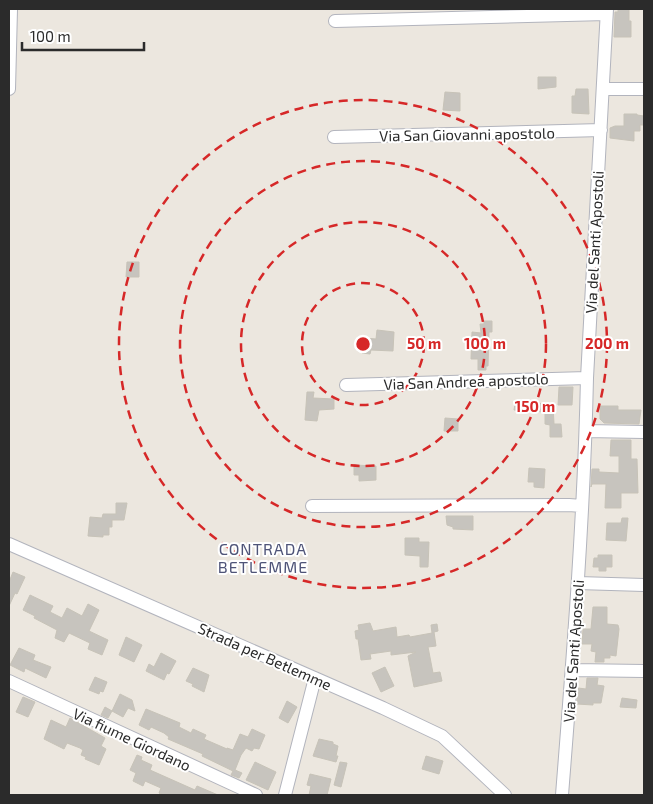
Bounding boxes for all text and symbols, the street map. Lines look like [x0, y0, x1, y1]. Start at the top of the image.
scale bar [22, 20, 145, 52]
text: 100 m [30, 27, 71, 45]
street label: Via San Giovanni apostolo [379, 123, 555, 145]
street label: Via del Santi Apostoli [581, 170, 607, 314]
text: 50 m [407, 334, 441, 352]
text: 100 m [464, 334, 506, 352]
text: 200 m [585, 334, 629, 352]
centre of rings [354, 335, 372, 353]
street label: Via San Andrea apostolo [383, 369, 549, 393]
text: 150 m [515, 397, 555, 415]
district label: CONTRADA BETLEMME [218, 539, 308, 576]
street label: Via del Santi Apostoli [559, 579, 587, 723]
street label: Strada per Betlemme [195, 618, 335, 694]
street label: Via fiume Giordano [70, 704, 194, 774]

